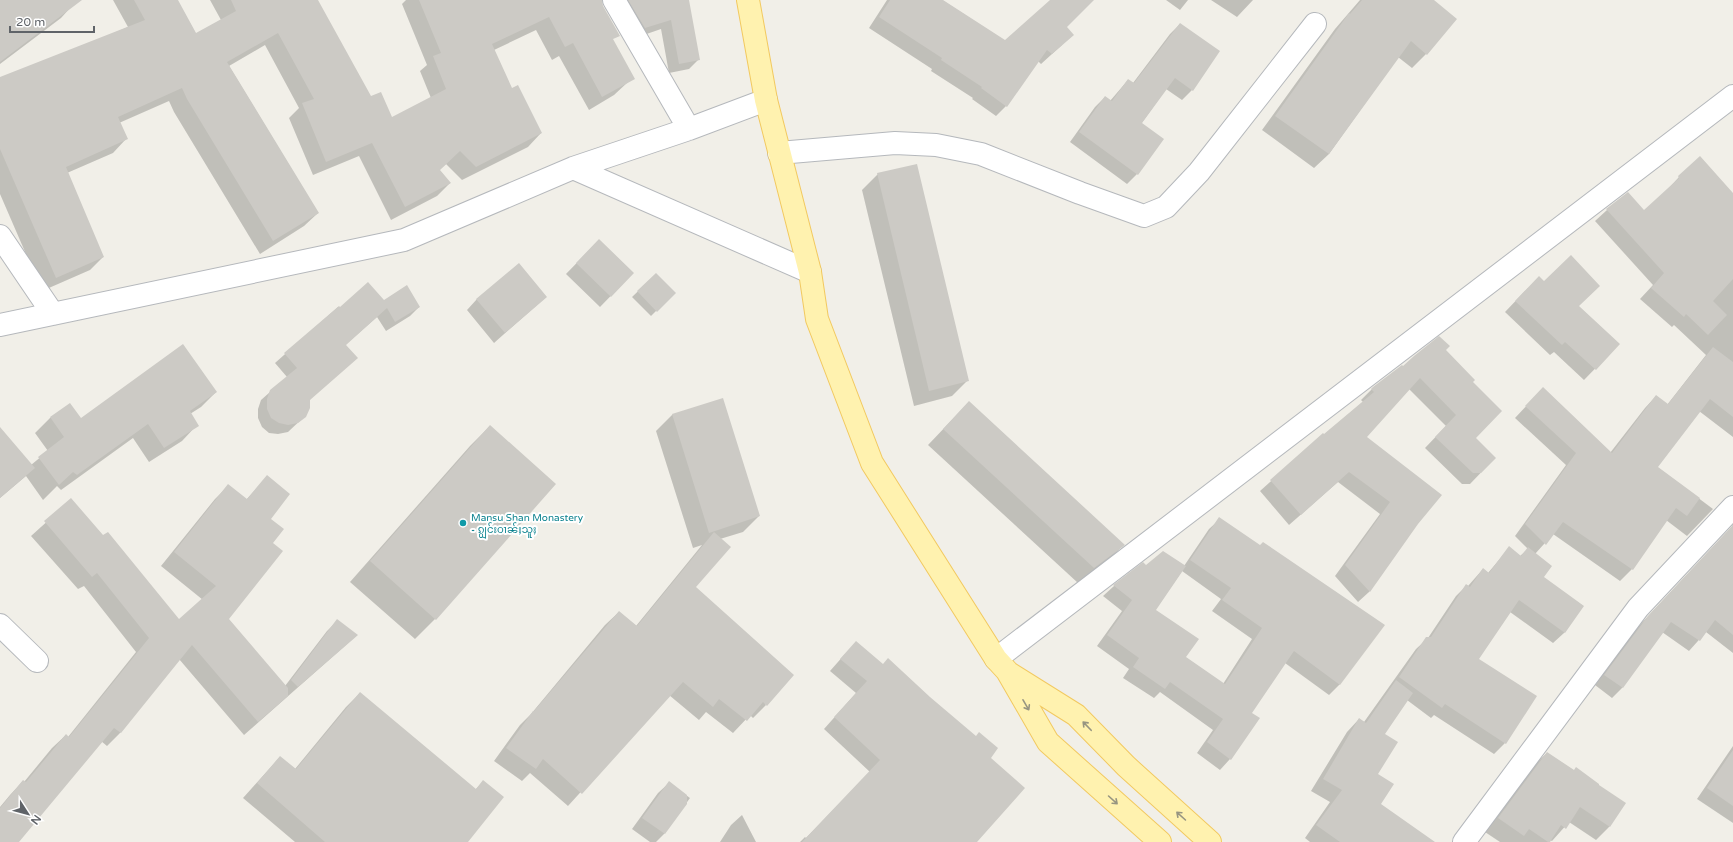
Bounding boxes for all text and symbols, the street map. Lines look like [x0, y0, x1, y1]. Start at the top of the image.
scale bar [10, 8, 94, 34]
text: 20 m [16, 15, 45, 29]
place label: Mansu Shan Monastery - ၵျွင်းဝၢၼ်ႈသူႈ [471, 512, 584, 539]
marker: Mansu Shan Monastery - ၵျွင်းဝၢၼ်ႈသူႈ [458, 518, 468, 528]
one-way arrow [1023, 699, 1031, 711]
one-way arrow [1083, 721, 1092, 731]
north arrow [8, 794, 48, 834]
one-way arrow [1107, 795, 1117, 804]
text: N [28, 812, 44, 827]
one-way arrow [1177, 812, 1187, 821]

